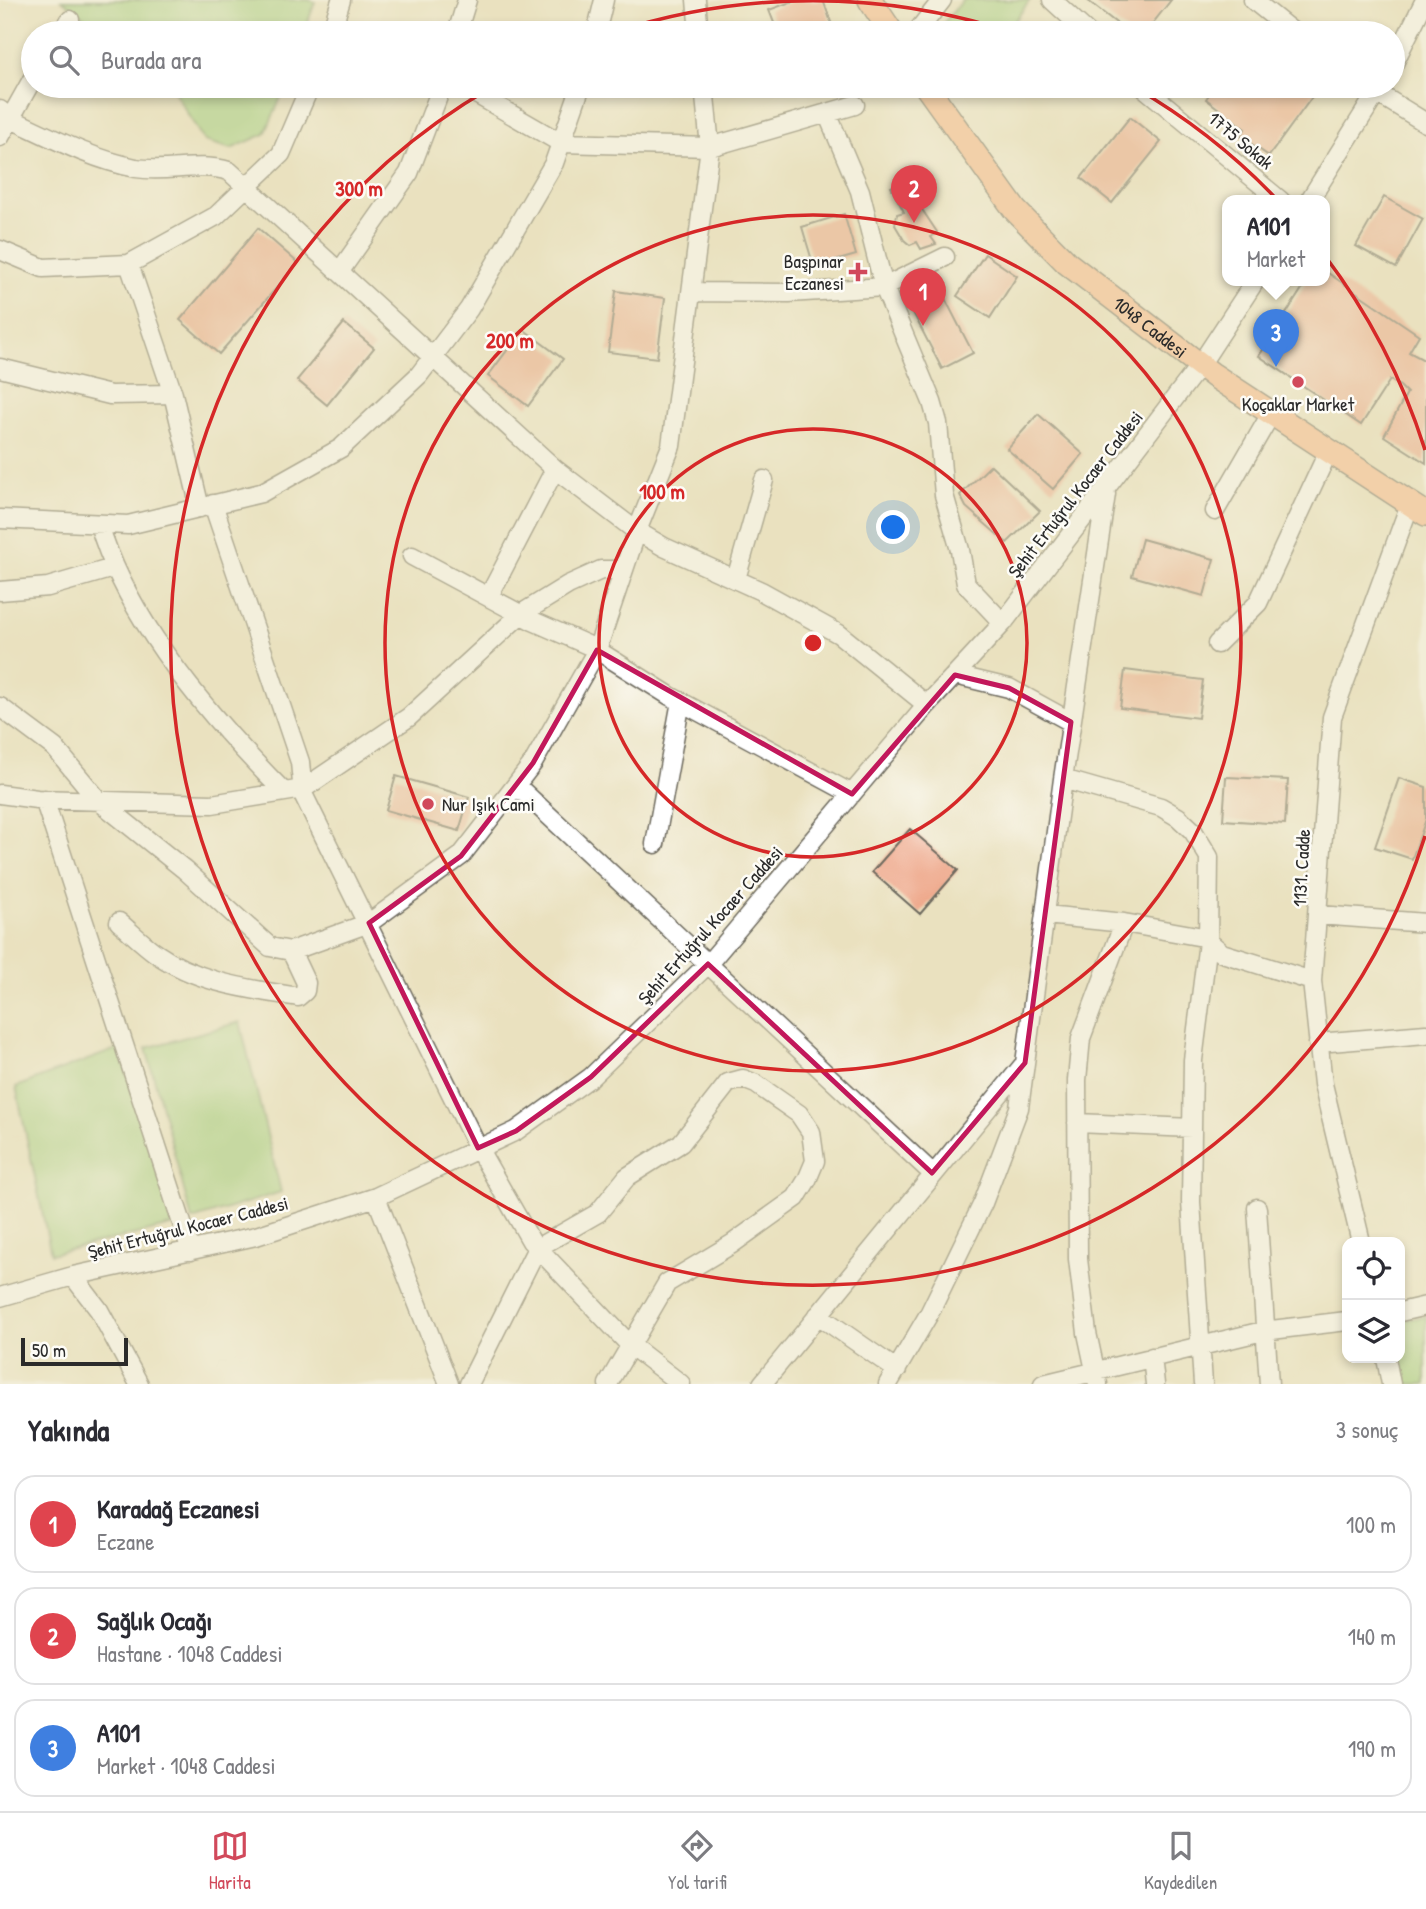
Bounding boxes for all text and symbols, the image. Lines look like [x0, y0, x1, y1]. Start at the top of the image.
search box [21, 21, 1405, 98]
icon: search [45, 41, 83, 79]
text: Burada ara [101, 42, 202, 77]
street label: 1775 Sokak [1203, 105, 1279, 175]
pin: 2 [891, 165, 937, 223]
text: 300 m [335, 174, 383, 203]
popup [1222, 195, 1330, 286]
text: A101 [1247, 208, 1290, 243]
text: Market [1247, 243, 1305, 274]
place label: Başpınar Eczanesi [784, 248, 845, 296]
marker: Başpınar Eczanesi [850, 264, 866, 280]
pin: 1 [900, 268, 946, 326]
street label: 1048 Caddesi [1108, 290, 1193, 364]
pin: 3 [1253, 309, 1299, 367]
text: 200 m [486, 326, 534, 355]
marker: Koçaklar Market [1290, 374, 1306, 390]
place label: Koçaklar Market [1242, 391, 1355, 417]
street label: Şehit Ertuğrul Kocaer Caddesi [1001, 405, 1149, 583]
text: 100 m [639, 477, 685, 506]
your location [876, 510, 910, 544]
centre of rings [801, 631, 825, 655]
place label: Nur Işık Cami [442, 791, 535, 817]
marker: Nur Işık Cami [420, 796, 436, 812]
street label: 1131. Cadde [1286, 828, 1316, 908]
street label: Şehit Ertuğrul Kocaer Caddesi [632, 840, 788, 1010]
street label: Şehit Ertuğrul Kocaer Caddesi [85, 1190, 291, 1264]
map controls [1342, 1237, 1405, 1363]
button: locate [1342, 1237, 1405, 1300]
button: layers [1342, 1300, 1405, 1363]
scale bar [21, 1335, 128, 1367]
text: 50 m [32, 1337, 66, 1363]
text: Yakında [28, 1410, 109, 1450]
text: 3 sonuç [1336, 1414, 1398, 1445]
text: Karadağ Eczanesi [97, 1491, 260, 1526]
text: 1 [49, 1509, 57, 1540]
text: 100 m [1346, 1509, 1396, 1540]
text: Eczane [97, 1526, 155, 1557]
text: Sağlık Ocağı [97, 1603, 212, 1638]
text: 2 [48, 1621, 58, 1652]
text: 140 m [1348, 1621, 1396, 1652]
text: Hastane · 1048 Caddesi [97, 1638, 283, 1669]
text: A101 [97, 1715, 140, 1750]
text: 3 [48, 1733, 58, 1764]
text: 190 m [1348, 1733, 1396, 1764]
text: Market · 1048 Caddesi [97, 1750, 276, 1781]
tab: Harita [209, 1827, 251, 1895]
tab: Yol tarifi [668, 1827, 727, 1895]
tab: Kaydedilen [1144, 1827, 1217, 1895]

